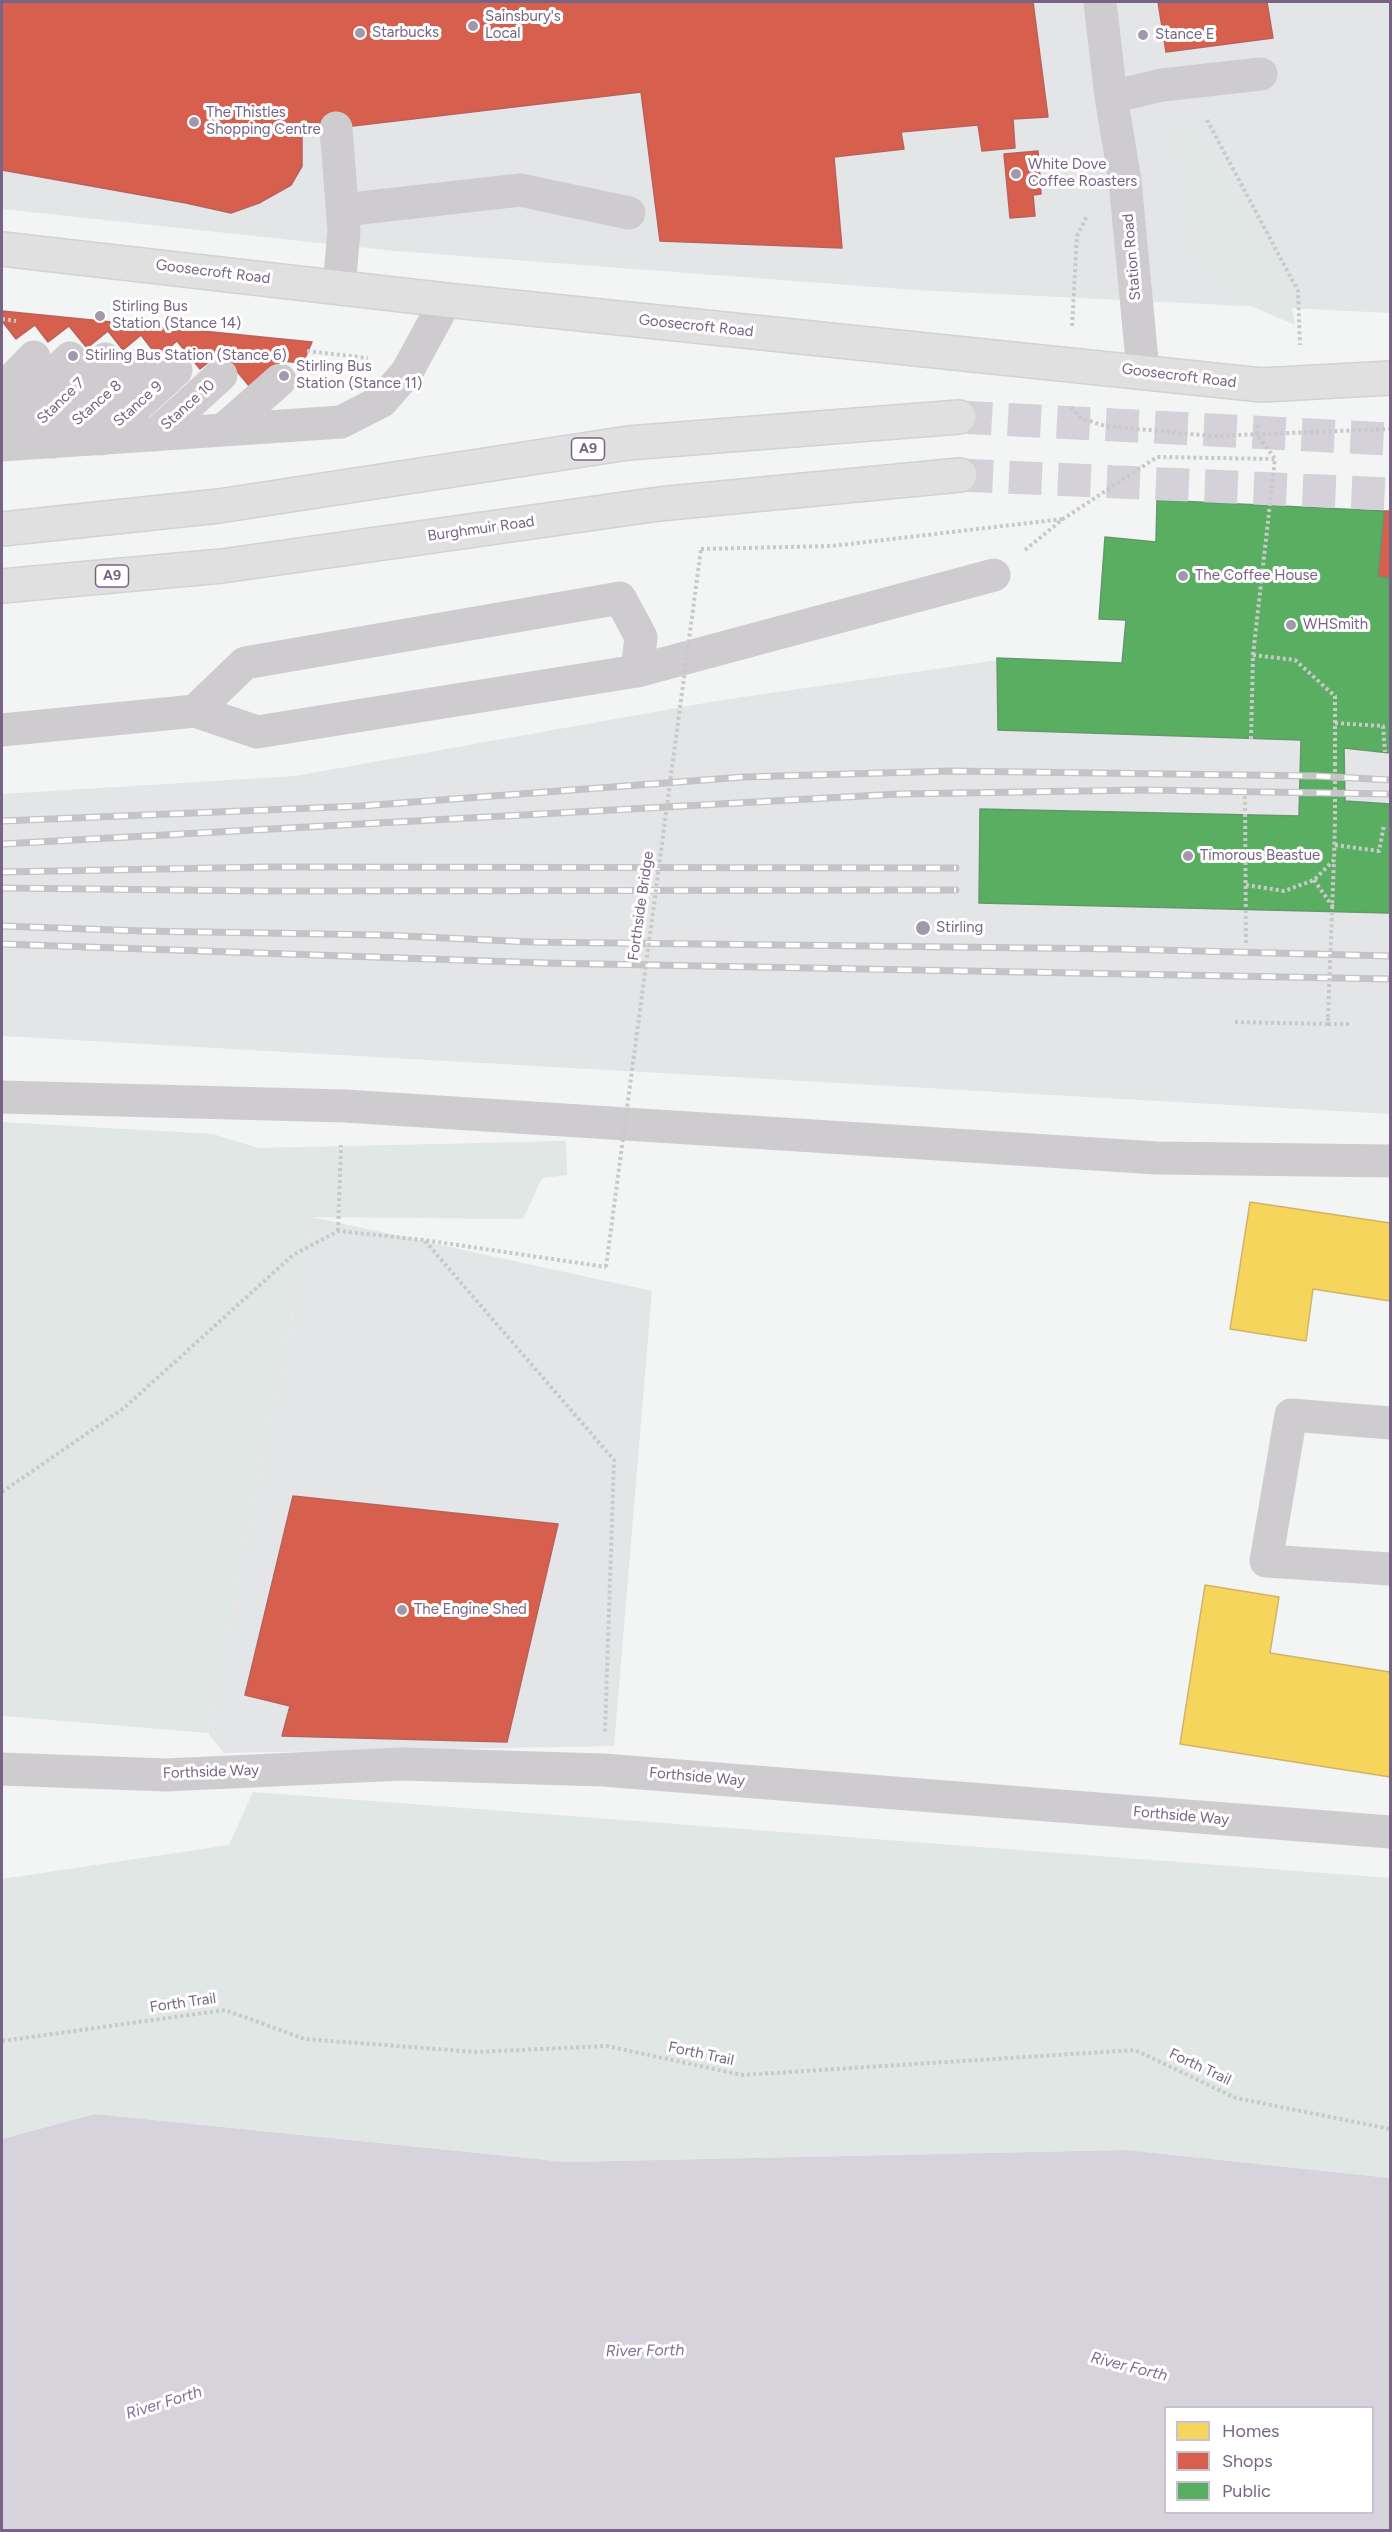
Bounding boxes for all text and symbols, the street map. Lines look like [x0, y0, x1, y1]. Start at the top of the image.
place label: Sainsbury's Local [485, 8, 561, 43]
marker: Sainsbury's Local [466, 19, 480, 33]
place label: Starbucks [372, 24, 439, 42]
marker: Starbucks [353, 26, 367, 40]
place label: Stance E [1155, 26, 1215, 44]
marker: Stance E [1136, 28, 1150, 42]
place label: The Thistles Shopping Centre [206, 104, 321, 139]
marker: The Thistles Shopping Centre [187, 115, 201, 129]
place label: White Dove Coffee Roasters [1028, 156, 1137, 191]
marker: White Dove Coffee Roasters [1009, 167, 1023, 181]
street label: Station Road [1119, 213, 1145, 301]
street label: Goosecroft Road [155, 256, 271, 288]
place label: Stirling Bus Station (Stance 14) [112, 298, 241, 333]
marker: Stirling Bus Station (Stance 14) [93, 309, 107, 323]
street label: Goosecroft Road [638, 311, 754, 341]
place label: Stirling Bus Station (Stance 6) [85, 347, 287, 365]
marker: Stirling Bus Station (Stance 6) [66, 349, 80, 363]
place label: Stirling Bus Station (Stance 11) [296, 358, 422, 393]
street label: Goosecroft Road [1121, 360, 1237, 392]
marker: Stirling Bus Station (Stance 11) [277, 369, 291, 383]
street label: Stance 7 [34, 374, 88, 428]
street label: Stance 8 [68, 376, 126, 430]
street label: Stance 10 [157, 376, 219, 434]
street label: Stance 9 [110, 377, 166, 431]
road number: A9 [572, 438, 604, 460]
street label: Burghmuir Road [426, 513, 536, 545]
road number: A9 [96, 565, 128, 587]
place label: The Coffee House [1195, 567, 1318, 585]
marker: The Coffee House [1176, 569, 1190, 583]
place label: WHSmith [1303, 616, 1368, 634]
marker: WHSmith [1284, 618, 1298, 632]
place label: Timorous Beastue [1200, 847, 1320, 865]
marker: Timorous Beastue [1181, 849, 1195, 863]
street label: Forthside Bridge [624, 850, 658, 962]
marker: Stirling [914, 919, 932, 937]
place label: Stirling [936, 919, 983, 937]
place label: The Engine Shed [414, 1601, 527, 1619]
marker: The Engine Shed [395, 1603, 409, 1617]
street label: Forthside Way [163, 1761, 259, 1783]
street label: Forthside Way [648, 1764, 746, 1790]
street label: Forthside Way [1132, 1803, 1230, 1829]
street label: Forth Trail [149, 1989, 217, 2017]
street label: Forth Trail [667, 2038, 735, 2070]
street label: Forth Trail [1166, 2045, 1234, 2089]
water label: River Forth [606, 2341, 684, 2361]
water label: River Forth [1089, 2348, 1169, 2386]
water label: River Forth [124, 2382, 204, 2424]
legend [1164, 2406, 1374, 2514]
text: Homes [1222, 2420, 1280, 2442]
text: Shops [1222, 2450, 1273, 2472]
text: Public [1222, 2480, 1271, 2502]

